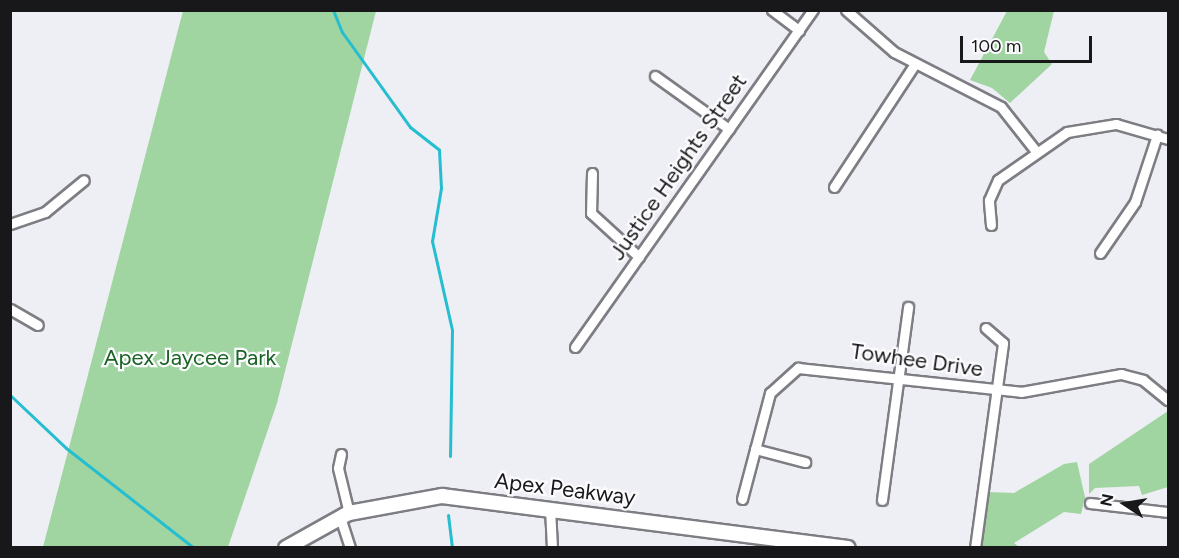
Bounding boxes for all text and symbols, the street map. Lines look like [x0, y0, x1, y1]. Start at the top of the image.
scale bar [963, 24, 1095, 62]
text: 100 m [971, 35, 1021, 57]
street label: Justice Heights Street [604, 69, 752, 265]
street label: Towhee Drive [849, 338, 985, 382]
park label: Apex Jaycee Park [104, 345, 276, 371]
street label: Apex Peakway [493, 467, 637, 511]
north arrow [1095, 474, 1155, 534]
text: N [1096, 492, 1117, 508]

